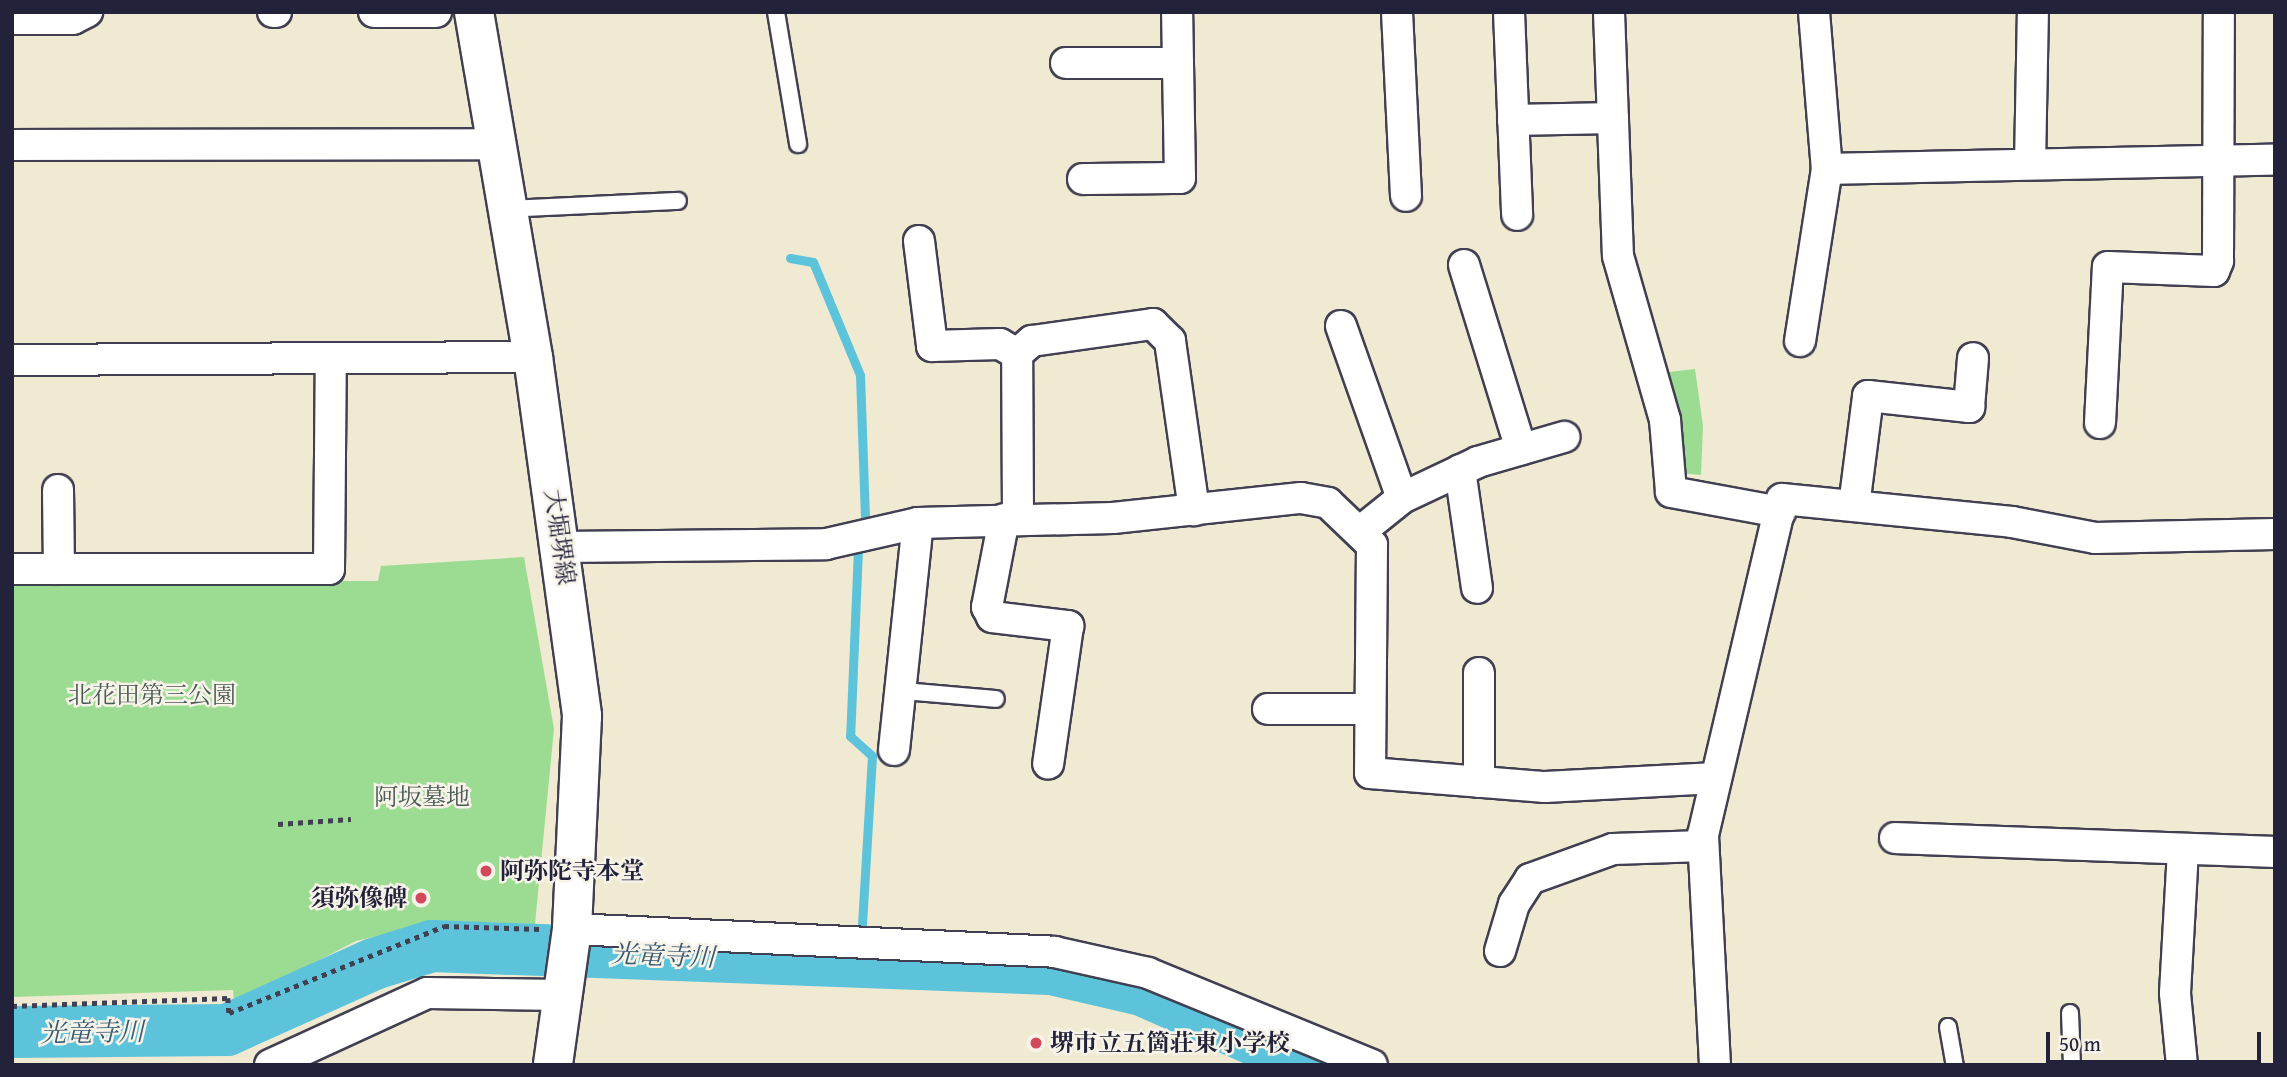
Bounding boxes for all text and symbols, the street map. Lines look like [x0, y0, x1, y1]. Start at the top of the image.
street label: 大堀堺線 [539, 487, 581, 587]
park label: 北花田第三公園 [68, 681, 236, 709]
park label: 阿坂墓地 [374, 783, 470, 811]
place label: 阿弥陀寺本堂 [500, 857, 644, 885]
marker: 阿弥陀寺本堂 [478, 863, 494, 879]
place label: 須弥像碑 [311, 884, 407, 912]
marker: 須弥像碑 [413, 890, 429, 906]
water label: 光竜寺川 [610, 938, 716, 972]
water label: 光竜寺川 [40, 1015, 144, 1049]
scale bar [2049, 1018, 2264, 1062]
text: 50 m [2059, 1028, 2101, 1059]
place label: 堺市立五箇荘東小学校 [1050, 1029, 1290, 1057]
marker: 堺市立五箇荘東小学校 [1028, 1035, 1044, 1051]

